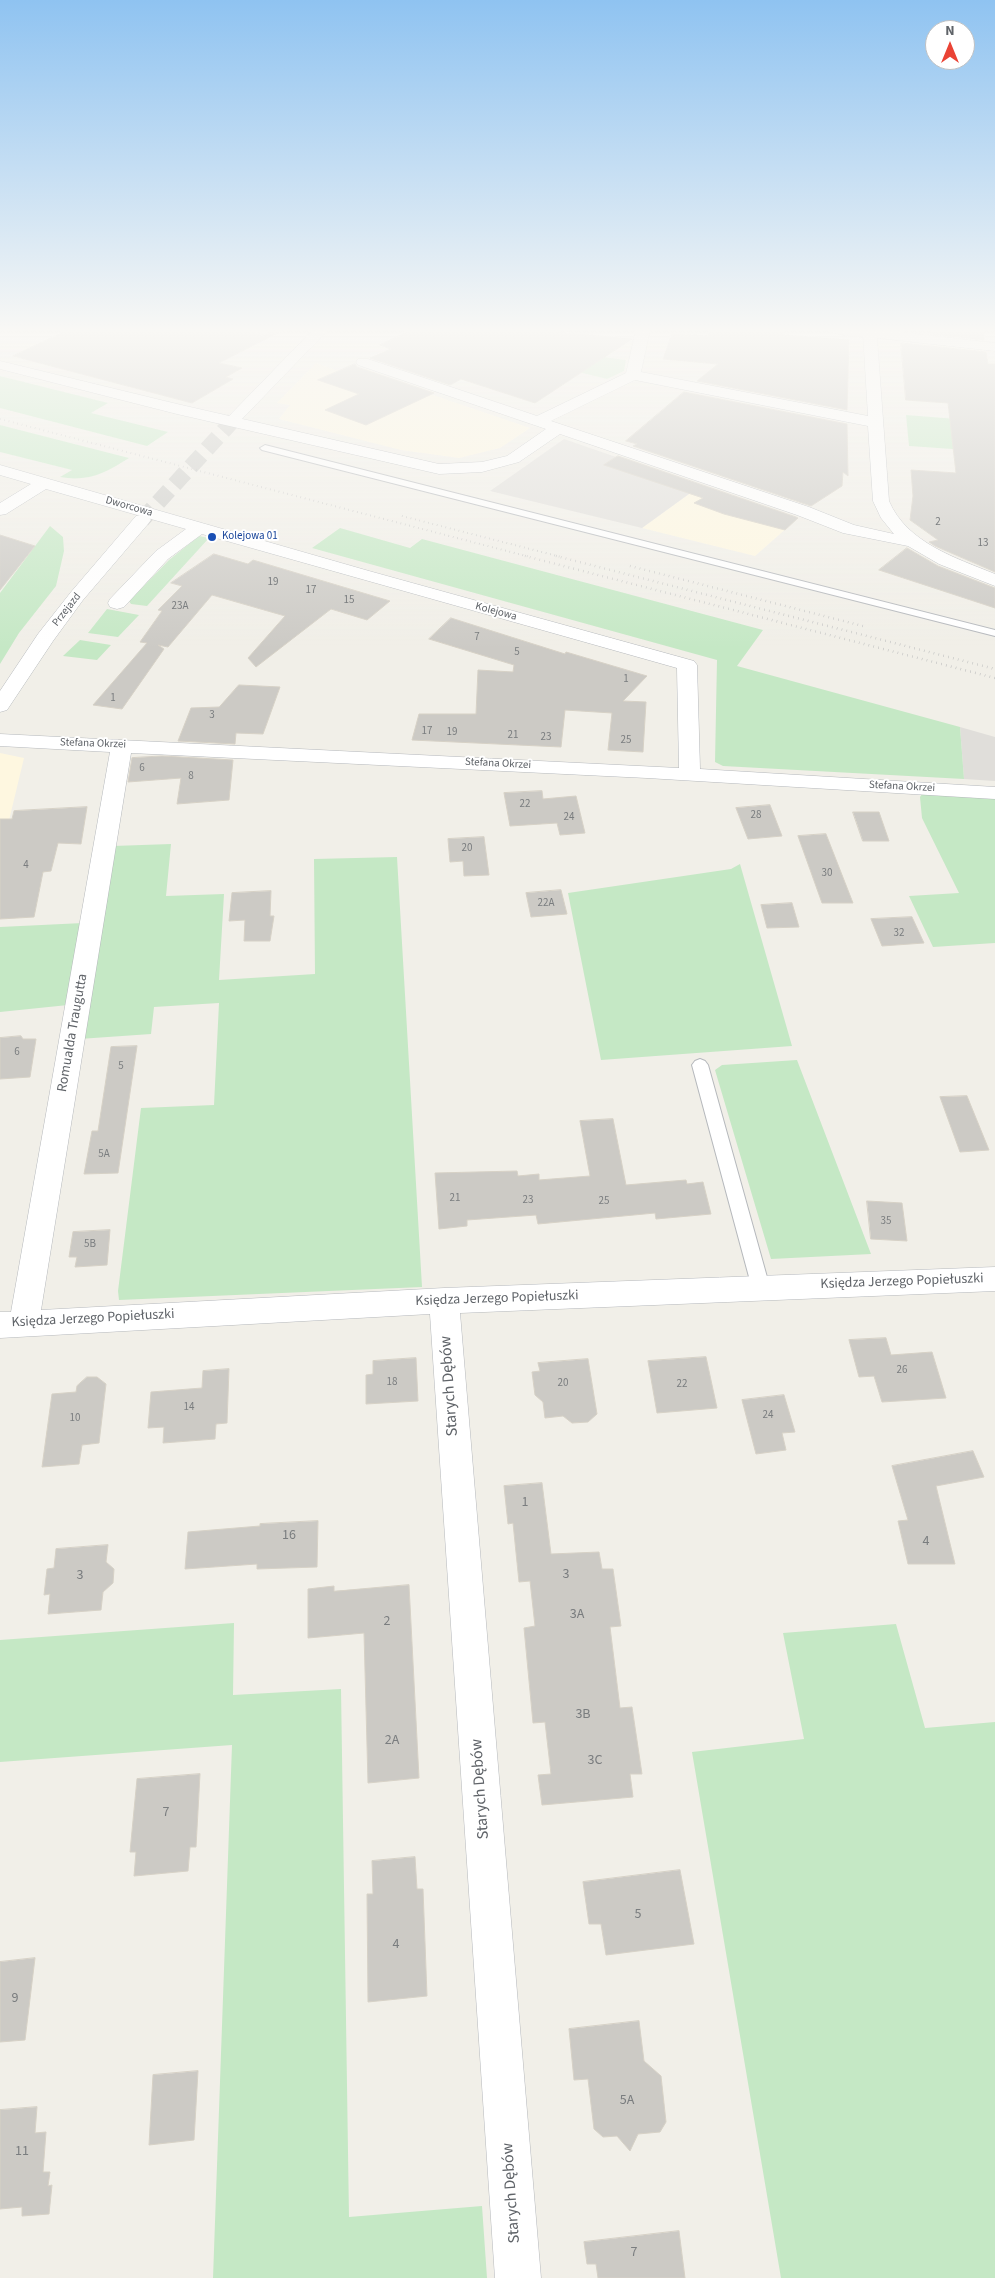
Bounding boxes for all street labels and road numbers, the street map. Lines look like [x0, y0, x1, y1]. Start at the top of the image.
street label: Dworcowa [104, 494, 154, 520]
street label: Przejazd [50, 591, 84, 629]
street label: Kolejowa [474, 600, 518, 624]
street label: Stefana Okrzei [60, 736, 126, 752]
street label: Stefana Okrzei [465, 756, 531, 772]
street label: Stefana Okrzei [869, 779, 935, 795]
street label: Romualda Traugutta [54, 973, 92, 1093]
street label: Księdza Jerzego Popiełuszki [820, 1271, 984, 1293]
street label: Księdza Jerzego Popiełuszki [415, 1288, 579, 1310]
street label: Księdza Jerzego Popiełuszki [11, 1306, 175, 1332]
street label: Starych Dębów [437, 1335, 463, 1437]
street label: Starych Dębów [468, 1738, 494, 1840]
street label: Starych Dębów [499, 2142, 525, 2244]

